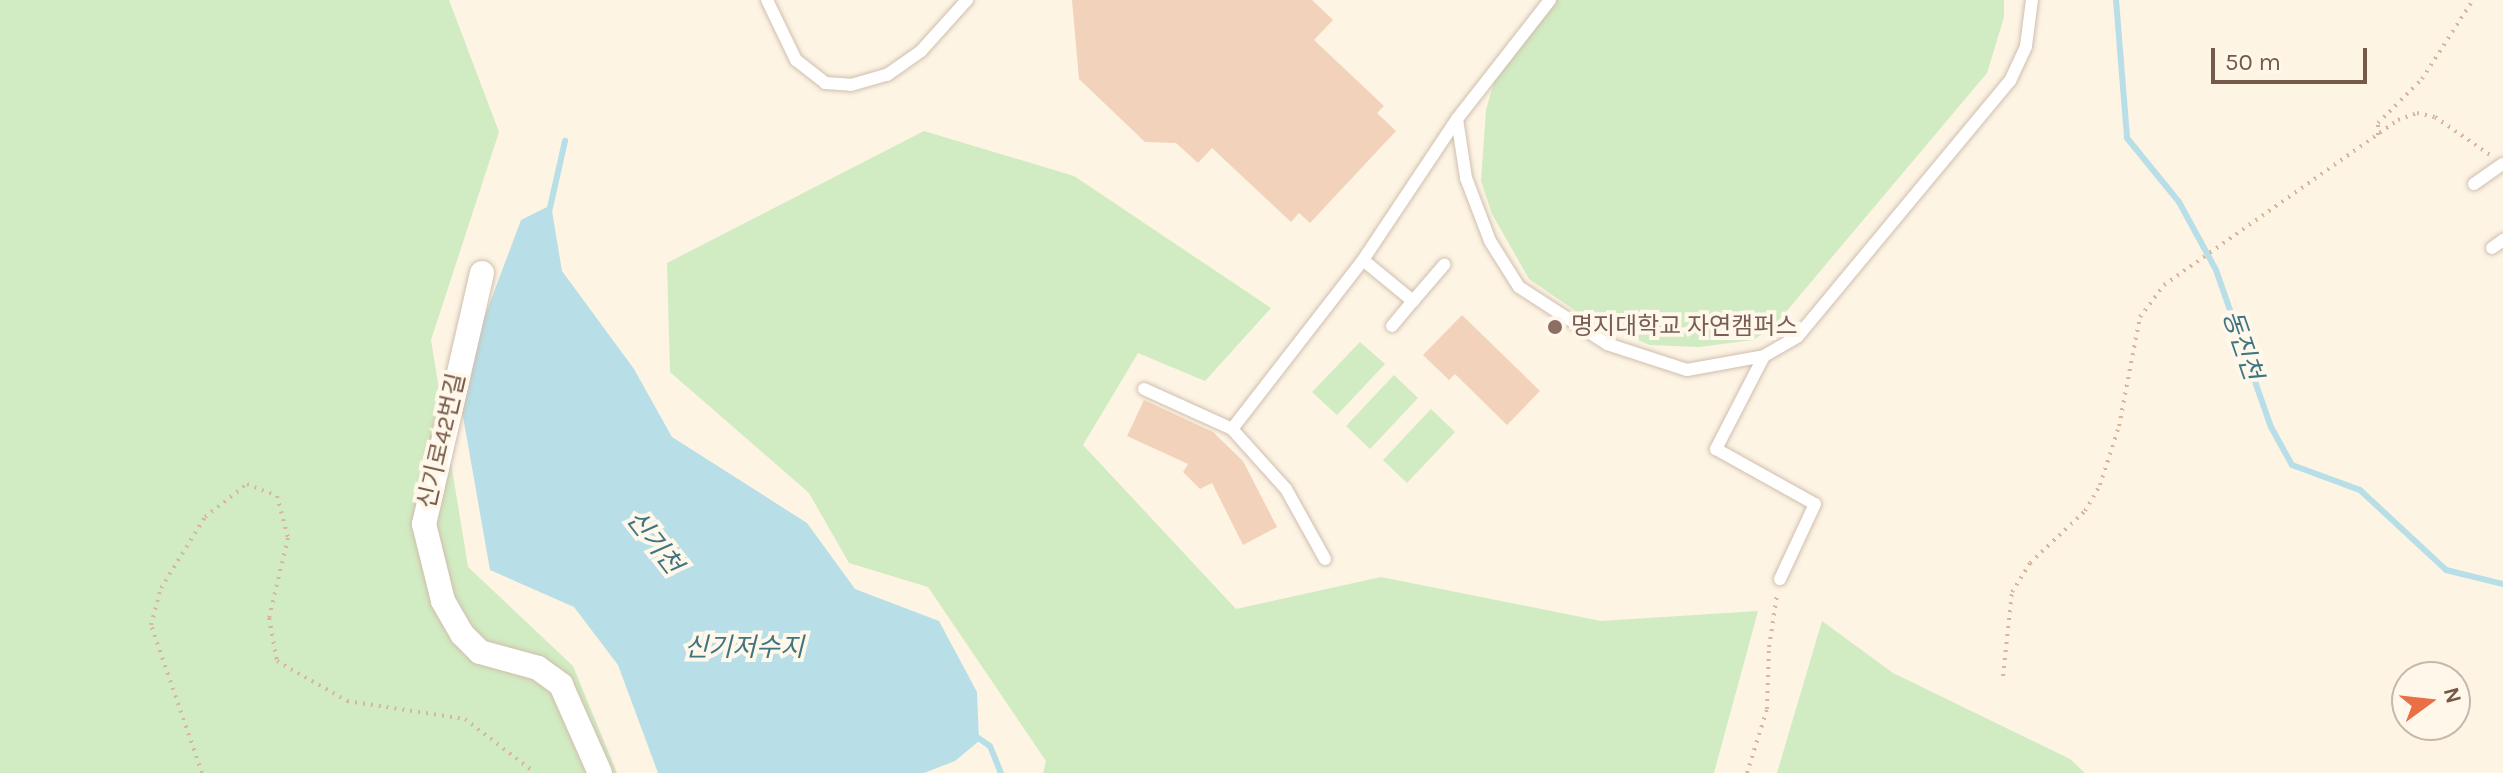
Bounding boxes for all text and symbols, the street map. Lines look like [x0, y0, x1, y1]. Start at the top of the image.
scale bar [2215, 32, 2371, 82]
text: 50 m [2225, 48, 2281, 76]
water label: 동진천 [2216, 306, 2268, 384]
place label: 명지대학교 자연캠퍼스 [1571, 313, 1797, 341]
marker: 명지대학교 자연캠퍼스 [1546, 318, 1564, 336]
street label: 신기로42번길 [412, 371, 472, 511]
water label: 신기천 [620, 504, 688, 580]
water label: 신기저수지 [684, 632, 804, 664]
north arrow [2391, 661, 2471, 741]
text: N [2438, 684, 2467, 706]

